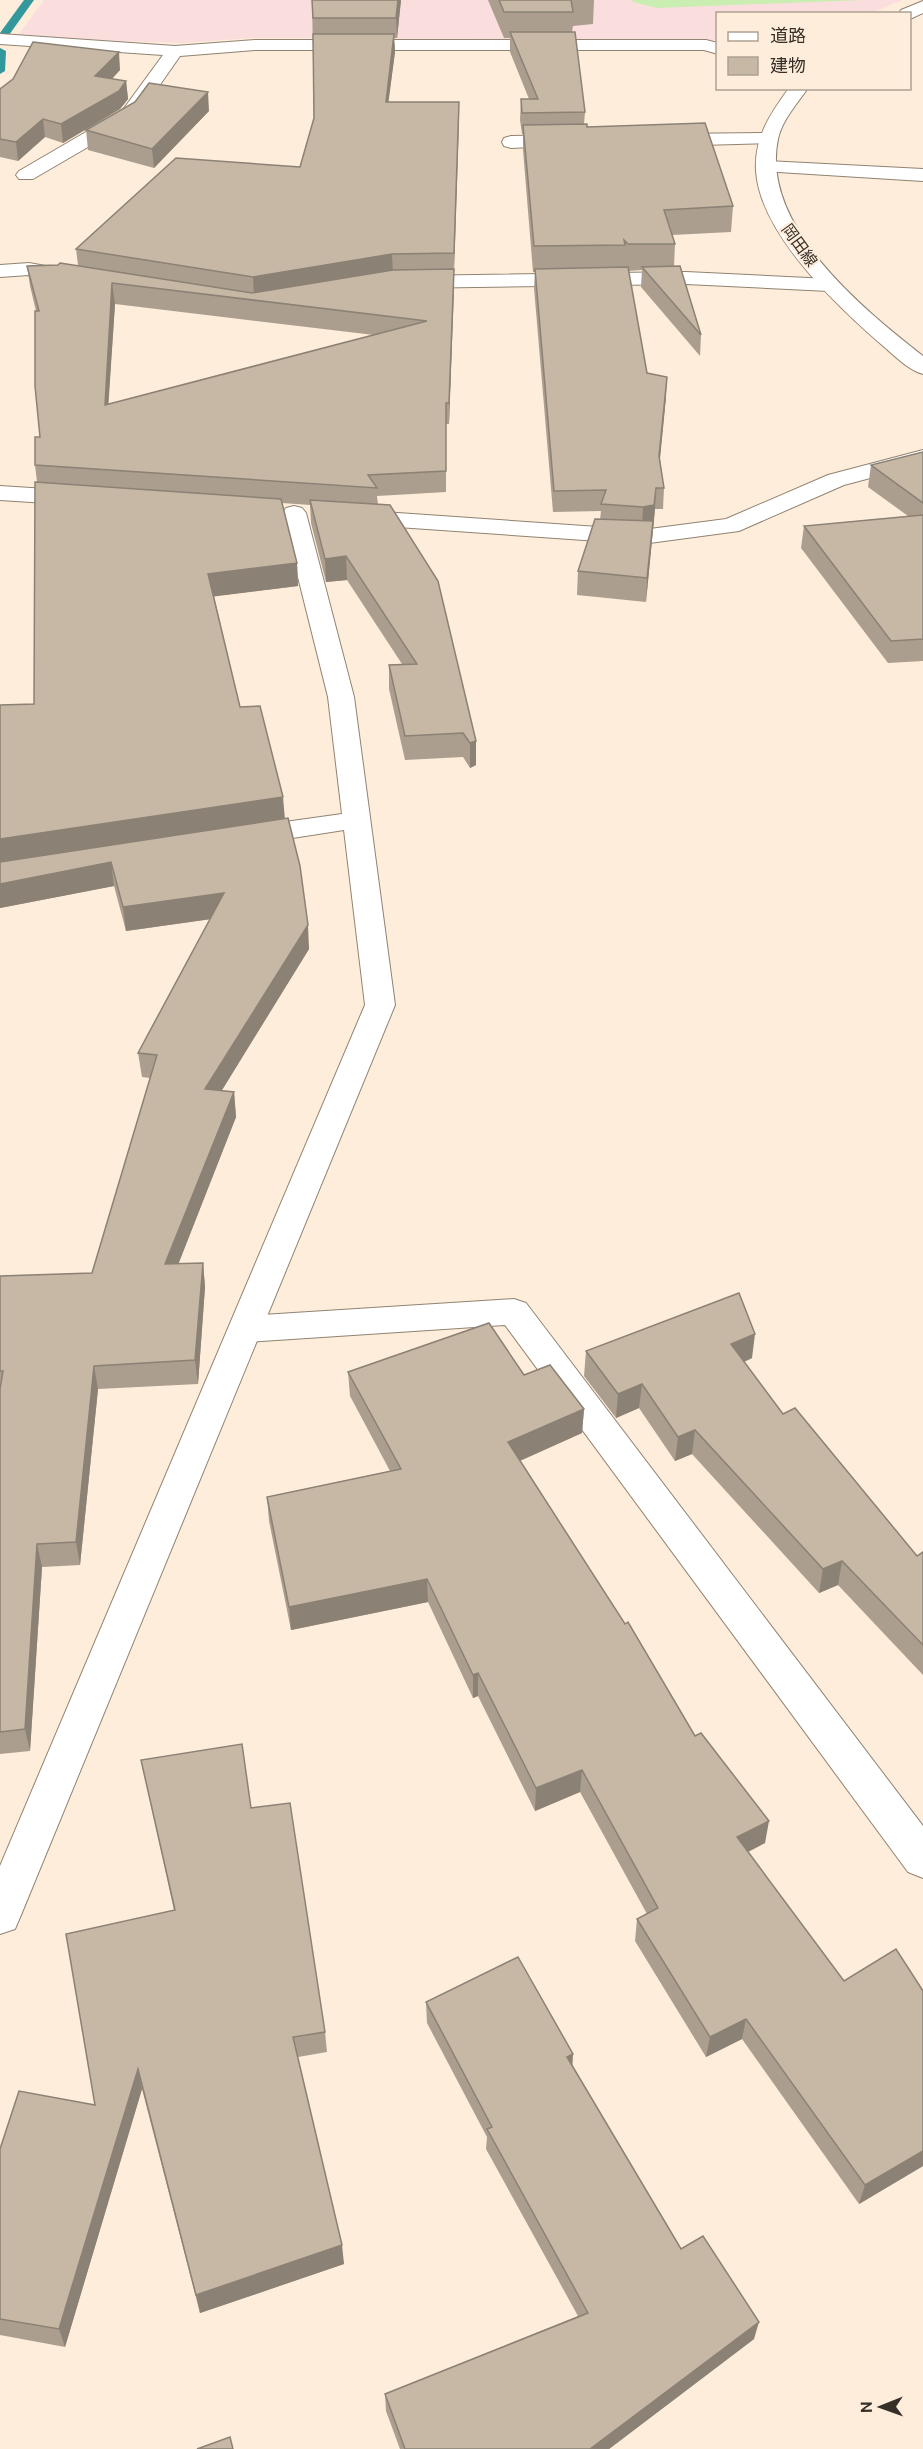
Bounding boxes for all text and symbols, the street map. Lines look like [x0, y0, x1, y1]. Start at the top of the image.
legend [716, 12, 911, 90]
text: 道路 [770, 25, 806, 45]
text: 建物 [770, 55, 806, 75]
street label: 岡田線 [779, 220, 821, 270]
north arrow [851, 2377, 911, 2437]
text: N [857, 2401, 875, 2413]

